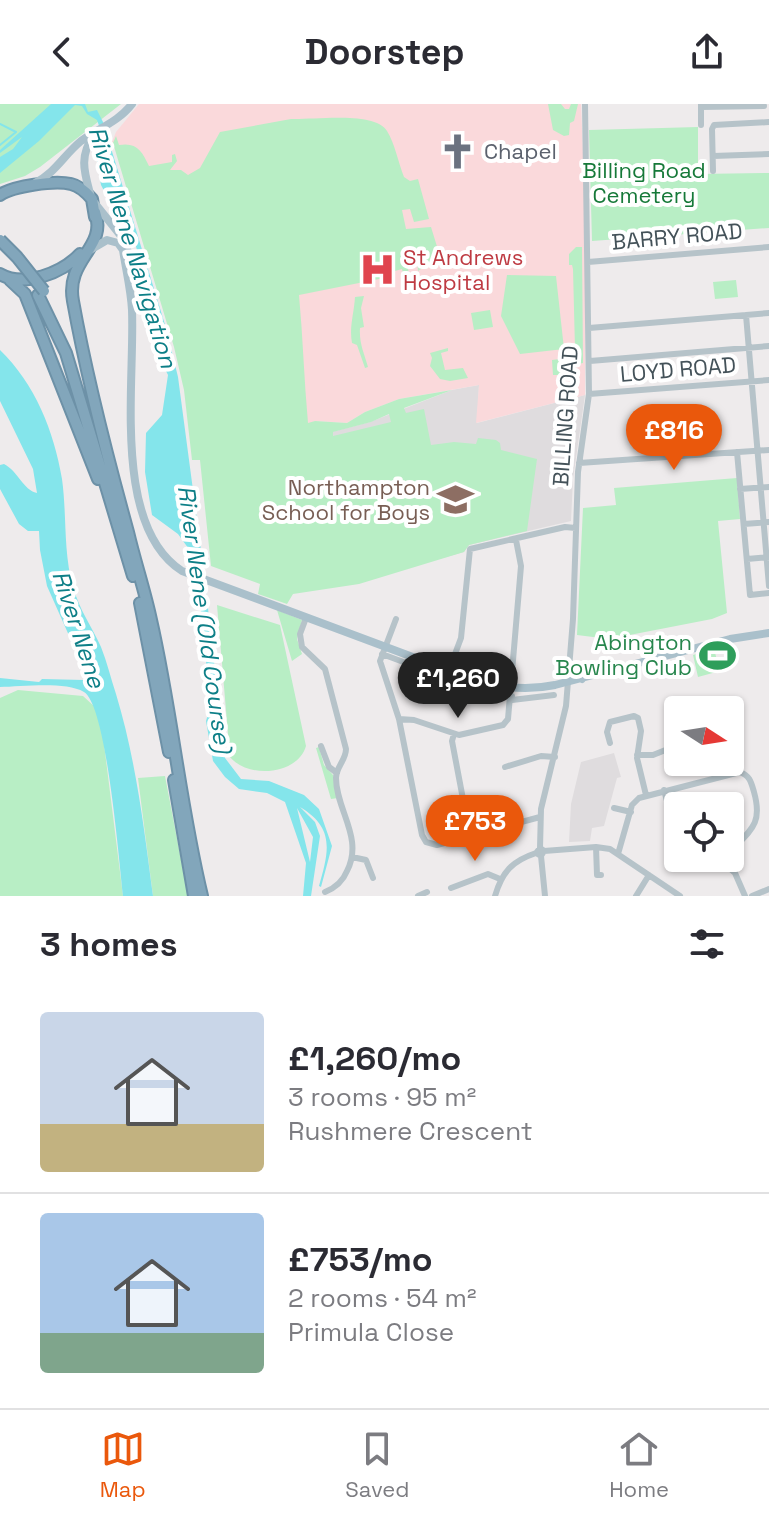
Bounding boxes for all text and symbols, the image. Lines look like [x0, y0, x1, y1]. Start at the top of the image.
text: Doorstep [305, 29, 464, 75]
icon: back [40, 30, 84, 74]
icon: share [685, 30, 729, 74]
water label: River Nene Navigation [81, 122, 185, 373]
church icon: Chapel [439, 132, 477, 170]
place label: Chapel [484, 137, 557, 165]
park label: Billing Road Cemetery [582, 156, 706, 209]
street label: BARRY ROAD [610, 216, 744, 256]
place label: St Andrews Hospital [403, 243, 523, 296]
hospital icon: St Andrews Hospital [358, 251, 396, 289]
street label: BILLING ROAD [546, 345, 584, 487]
street label: LOYD ROAD [619, 350, 737, 388]
pin: £816 [627, 404, 721, 472]
text: £816 [644, 413, 704, 447]
place label: Northampton School for Boys [262, 473, 430, 526]
school or university icon: Northampton School for Boys [437, 481, 475, 519]
water label: River Nene (Old Course) [171, 483, 239, 757]
water label: River Nene [45, 566, 113, 693]
place label: Abington Bowling Club [555, 628, 692, 681]
sports icon: Abington Bowling Club [699, 636, 737, 674]
pin: £1,260 [393, 652, 523, 720]
text: £1,260 [416, 661, 500, 695]
north arrow [664, 696, 744, 776]
map controls [664, 696, 744, 872]
button: locate [664, 792, 744, 872]
pin: £753 [428, 795, 522, 863]
text: £753 [444, 804, 506, 838]
icon: filters [685, 922, 729, 966]
text: 3 homes [40, 923, 178, 966]
text: £1,260/mo [288, 1037, 461, 1080]
icon: home [104, 1044, 200, 1140]
text: 3 rooms · 95 m² [288, 1080, 476, 1114]
text: Rushmere Crescent [288, 1114, 533, 1148]
text: £753/mo [288, 1238, 433, 1281]
icon: home [104, 1245, 200, 1341]
text: 2 rooms · 54 m² [288, 1281, 477, 1315]
text: Primula Close [288, 1315, 454, 1349]
tab: Map [100, 1427, 146, 1503]
tab: Saved [345, 1427, 410, 1503]
tab: Home [609, 1427, 669, 1503]

